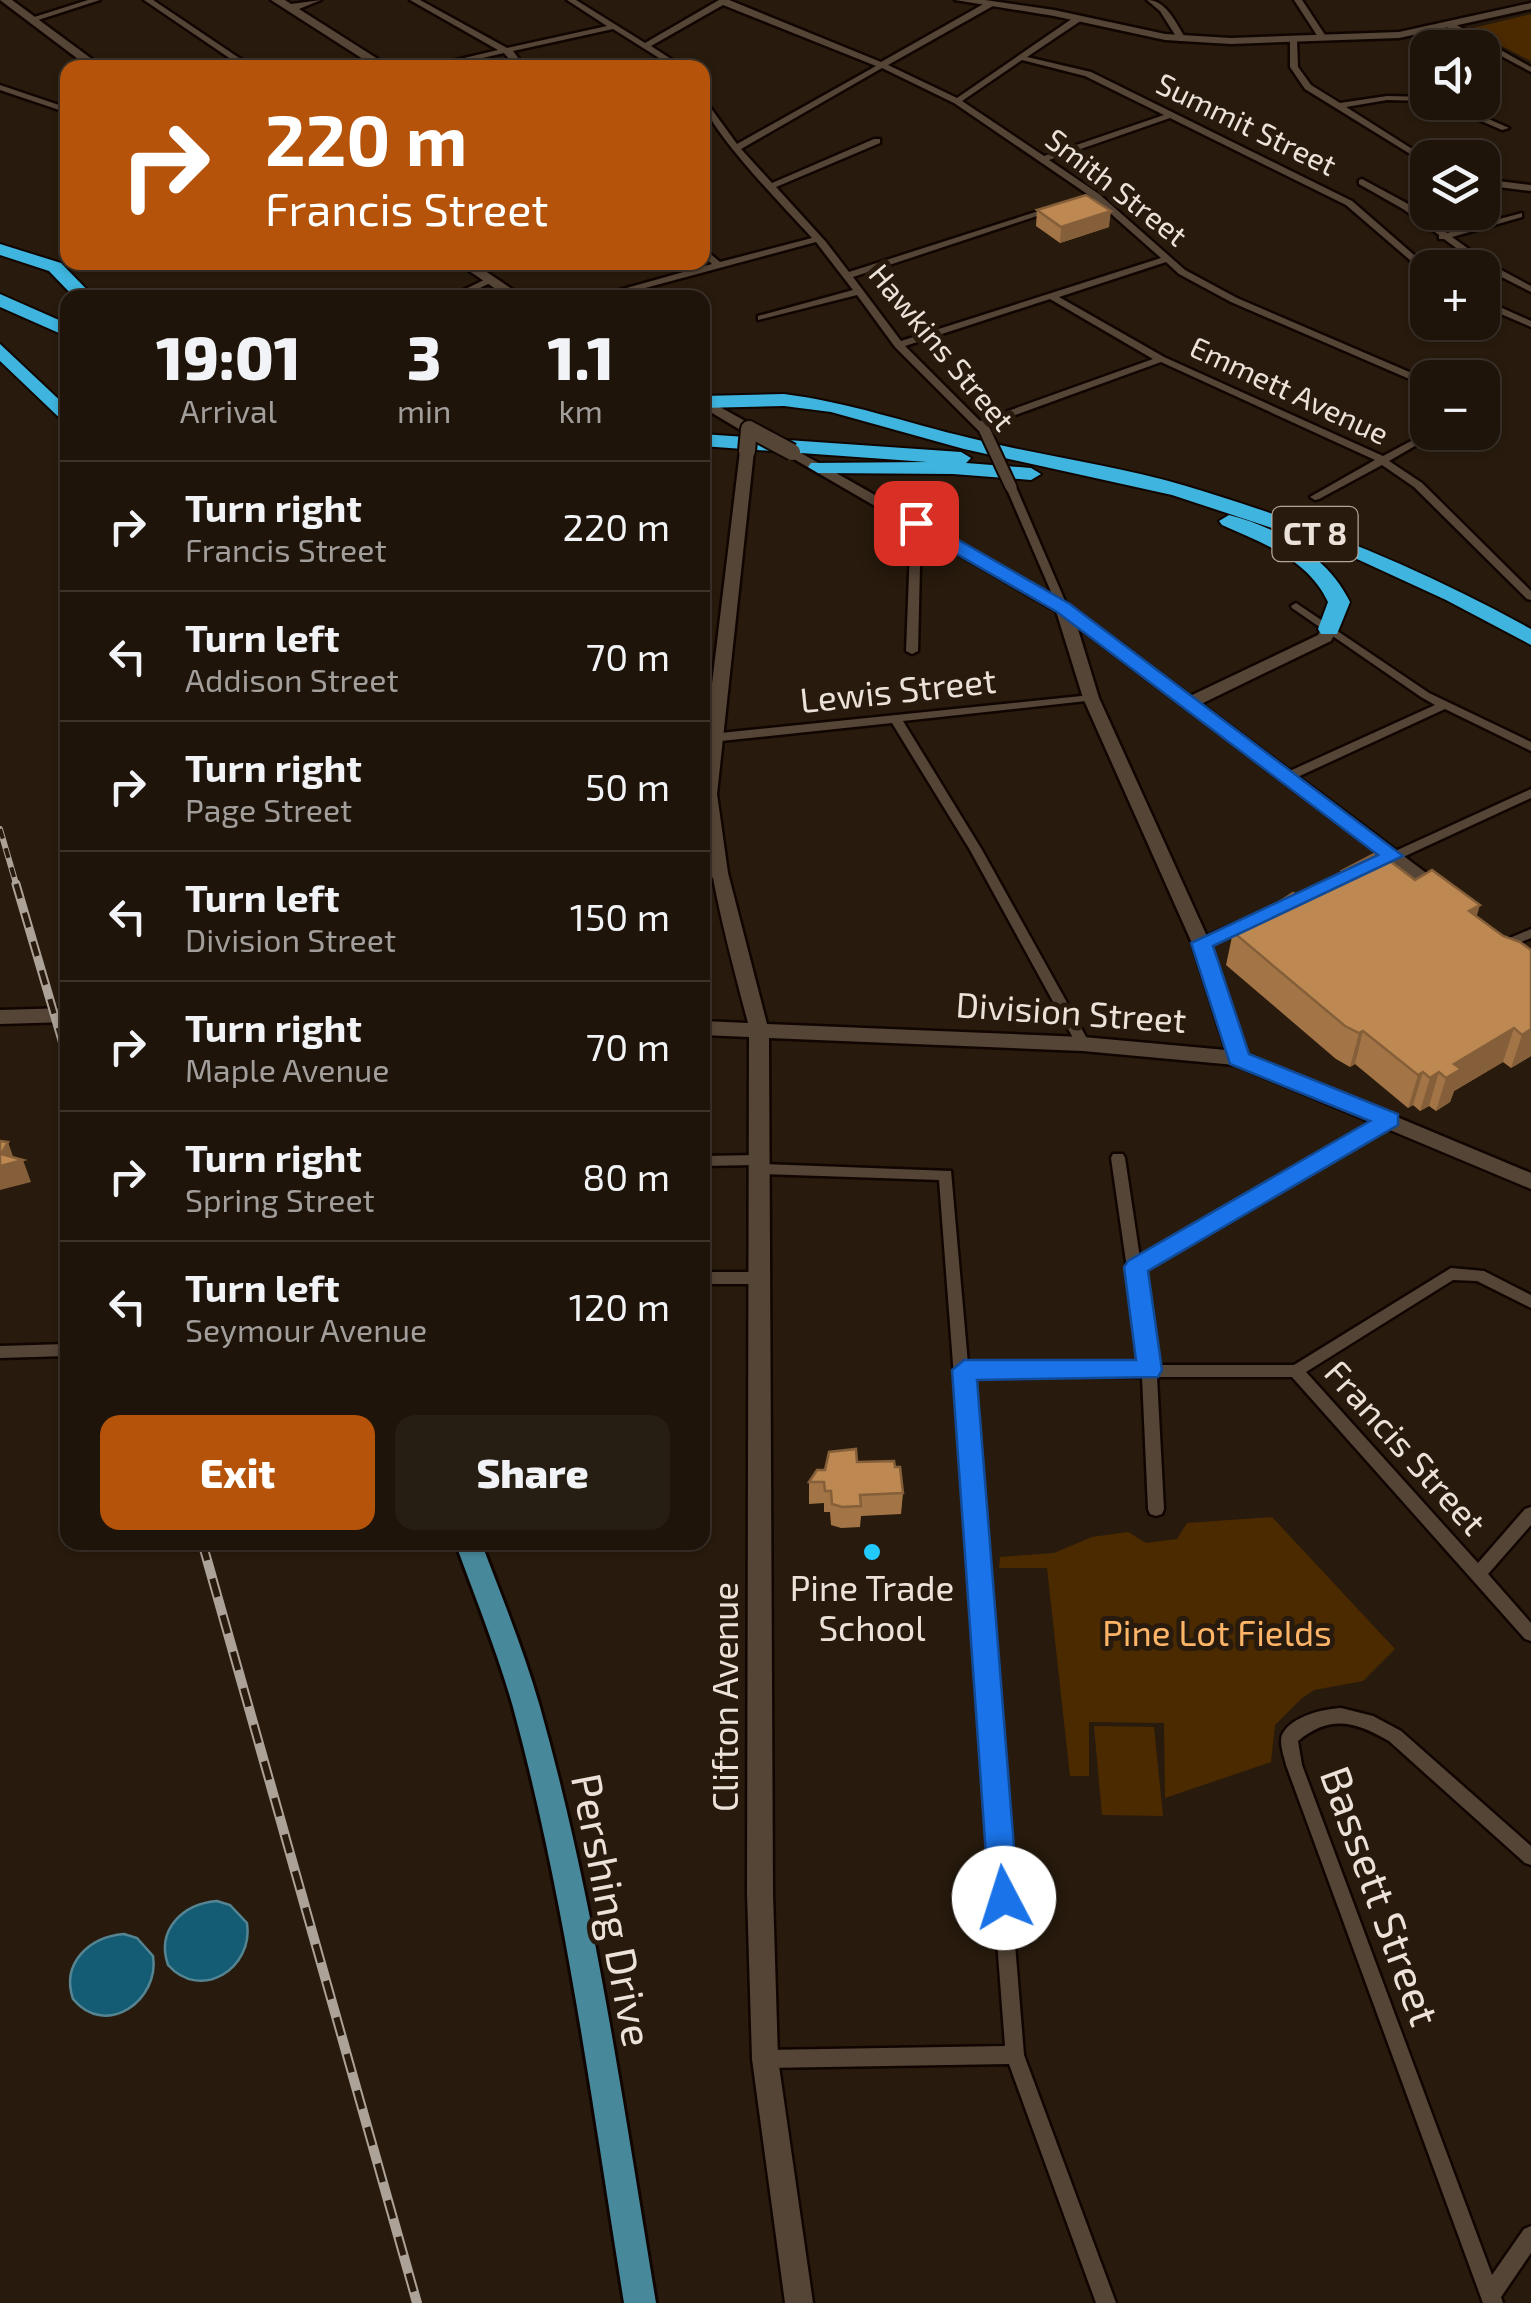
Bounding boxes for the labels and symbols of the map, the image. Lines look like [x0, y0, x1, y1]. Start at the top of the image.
street label: Summit Street [1151, 64, 1343, 182]
street label: Smith Street [1039, 120, 1195, 253]
street label: Hawkins Street [862, 256, 1023, 437]
street label: Emmett Avenue [1185, 327, 1395, 451]
pin [874, 481, 959, 566]
road number: CT 8 [1272, 507, 1358, 561]
street label: Lewis Street [798, 658, 998, 720]
street label: Division Street [955, 982, 1188, 1040]
street label: Francis Street [1317, 1351, 1496, 1543]
marker: Pine Trade School [861, 1541, 883, 1563]
place label: Pine Trade School [790, 1566, 954, 1648]
street label: Clifton Avenue [703, 1582, 745, 1812]
park label: Pine Lot Fields [1102, 1611, 1332, 1653]
street label: Bassett Street [1312, 1759, 1452, 2032]
street label: Pershing Drive [563, 1769, 665, 2050]
position arrow [952, 1846, 1056, 1950]

